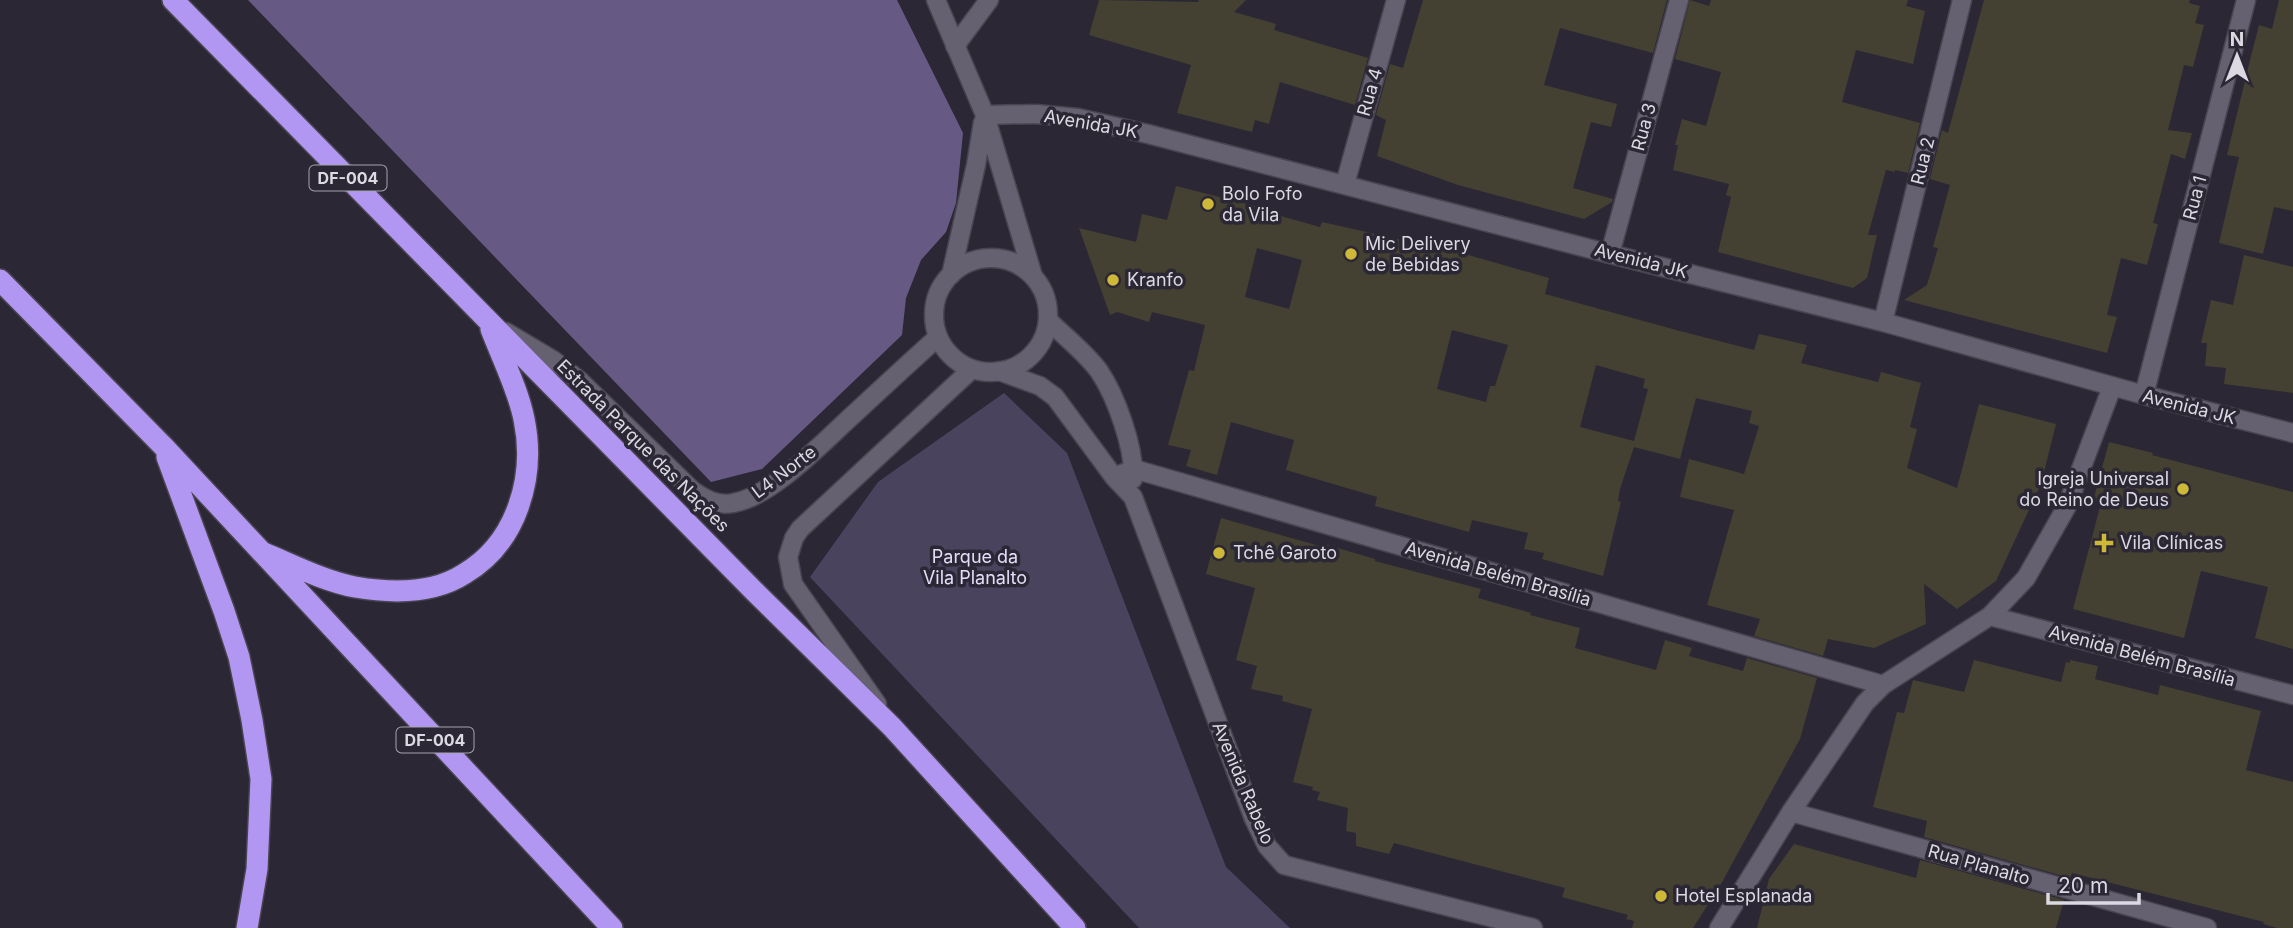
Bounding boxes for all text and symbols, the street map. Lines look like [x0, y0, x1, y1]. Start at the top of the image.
north arrow [2202, 21, 2272, 91]
text: N [2230, 28, 2244, 51]
street label: Rua 4 [1353, 65, 1386, 118]
street label: Rua 3 [1627, 101, 1660, 153]
street label: Avenida JK [1042, 105, 1140, 142]
street label: Rua 2 [1906, 135, 1939, 187]
road number: DF-004 [310, 166, 386, 190]
street label: Rua 1 [2179, 174, 2210, 222]
place label: Bolo Fofo da Vila [1222, 183, 1302, 225]
marker: Bolo Fofo da Vila [1200, 196, 1216, 212]
place label: Mic Delivery de Bebidas [1365, 233, 1471, 275]
street label: Avenida JK [1592, 239, 1690, 282]
marker: Mic Delivery de Bebidas [1343, 246, 1359, 262]
place label: Kranfo [1127, 269, 1184, 290]
marker: Kranfo [1105, 272, 1121, 288]
street label: Estrada Parque das Nações [553, 355, 734, 536]
street label: Avenida JK [2140, 385, 2238, 428]
street label: L4 Norte [748, 441, 820, 502]
place label: Igreja Universal do Reino de Deus [2019, 468, 2169, 510]
marker: Igreja Universal do Reino de Deus [2175, 481, 2191, 497]
place label: Vila Clínicas [2120, 532, 2223, 553]
marker: Vila Clínicas [2094, 533, 2114, 553]
street label: Avenida Belém Brasília [1403, 537, 1593, 610]
place label: Tchê Garoto [1233, 542, 1337, 563]
marker: Tchê Garoto [1211, 545, 1227, 561]
park label: Parque da Vila Planalto [923, 546, 1027, 588]
street label: Avenida Belém Brasília [2047, 621, 2238, 690]
street label: Avenida Rabelo [1208, 718, 1279, 847]
road number: DF-004 [396, 727, 474, 752]
street label: Rua Planalto [1926, 840, 2033, 889]
scale bar [2048, 862, 2139, 906]
text: 20 m [2058, 873, 2108, 898]
place label: Hotel Esplanada [1675, 885, 1812, 906]
marker: Hotel Esplanada [1653, 888, 1669, 904]

